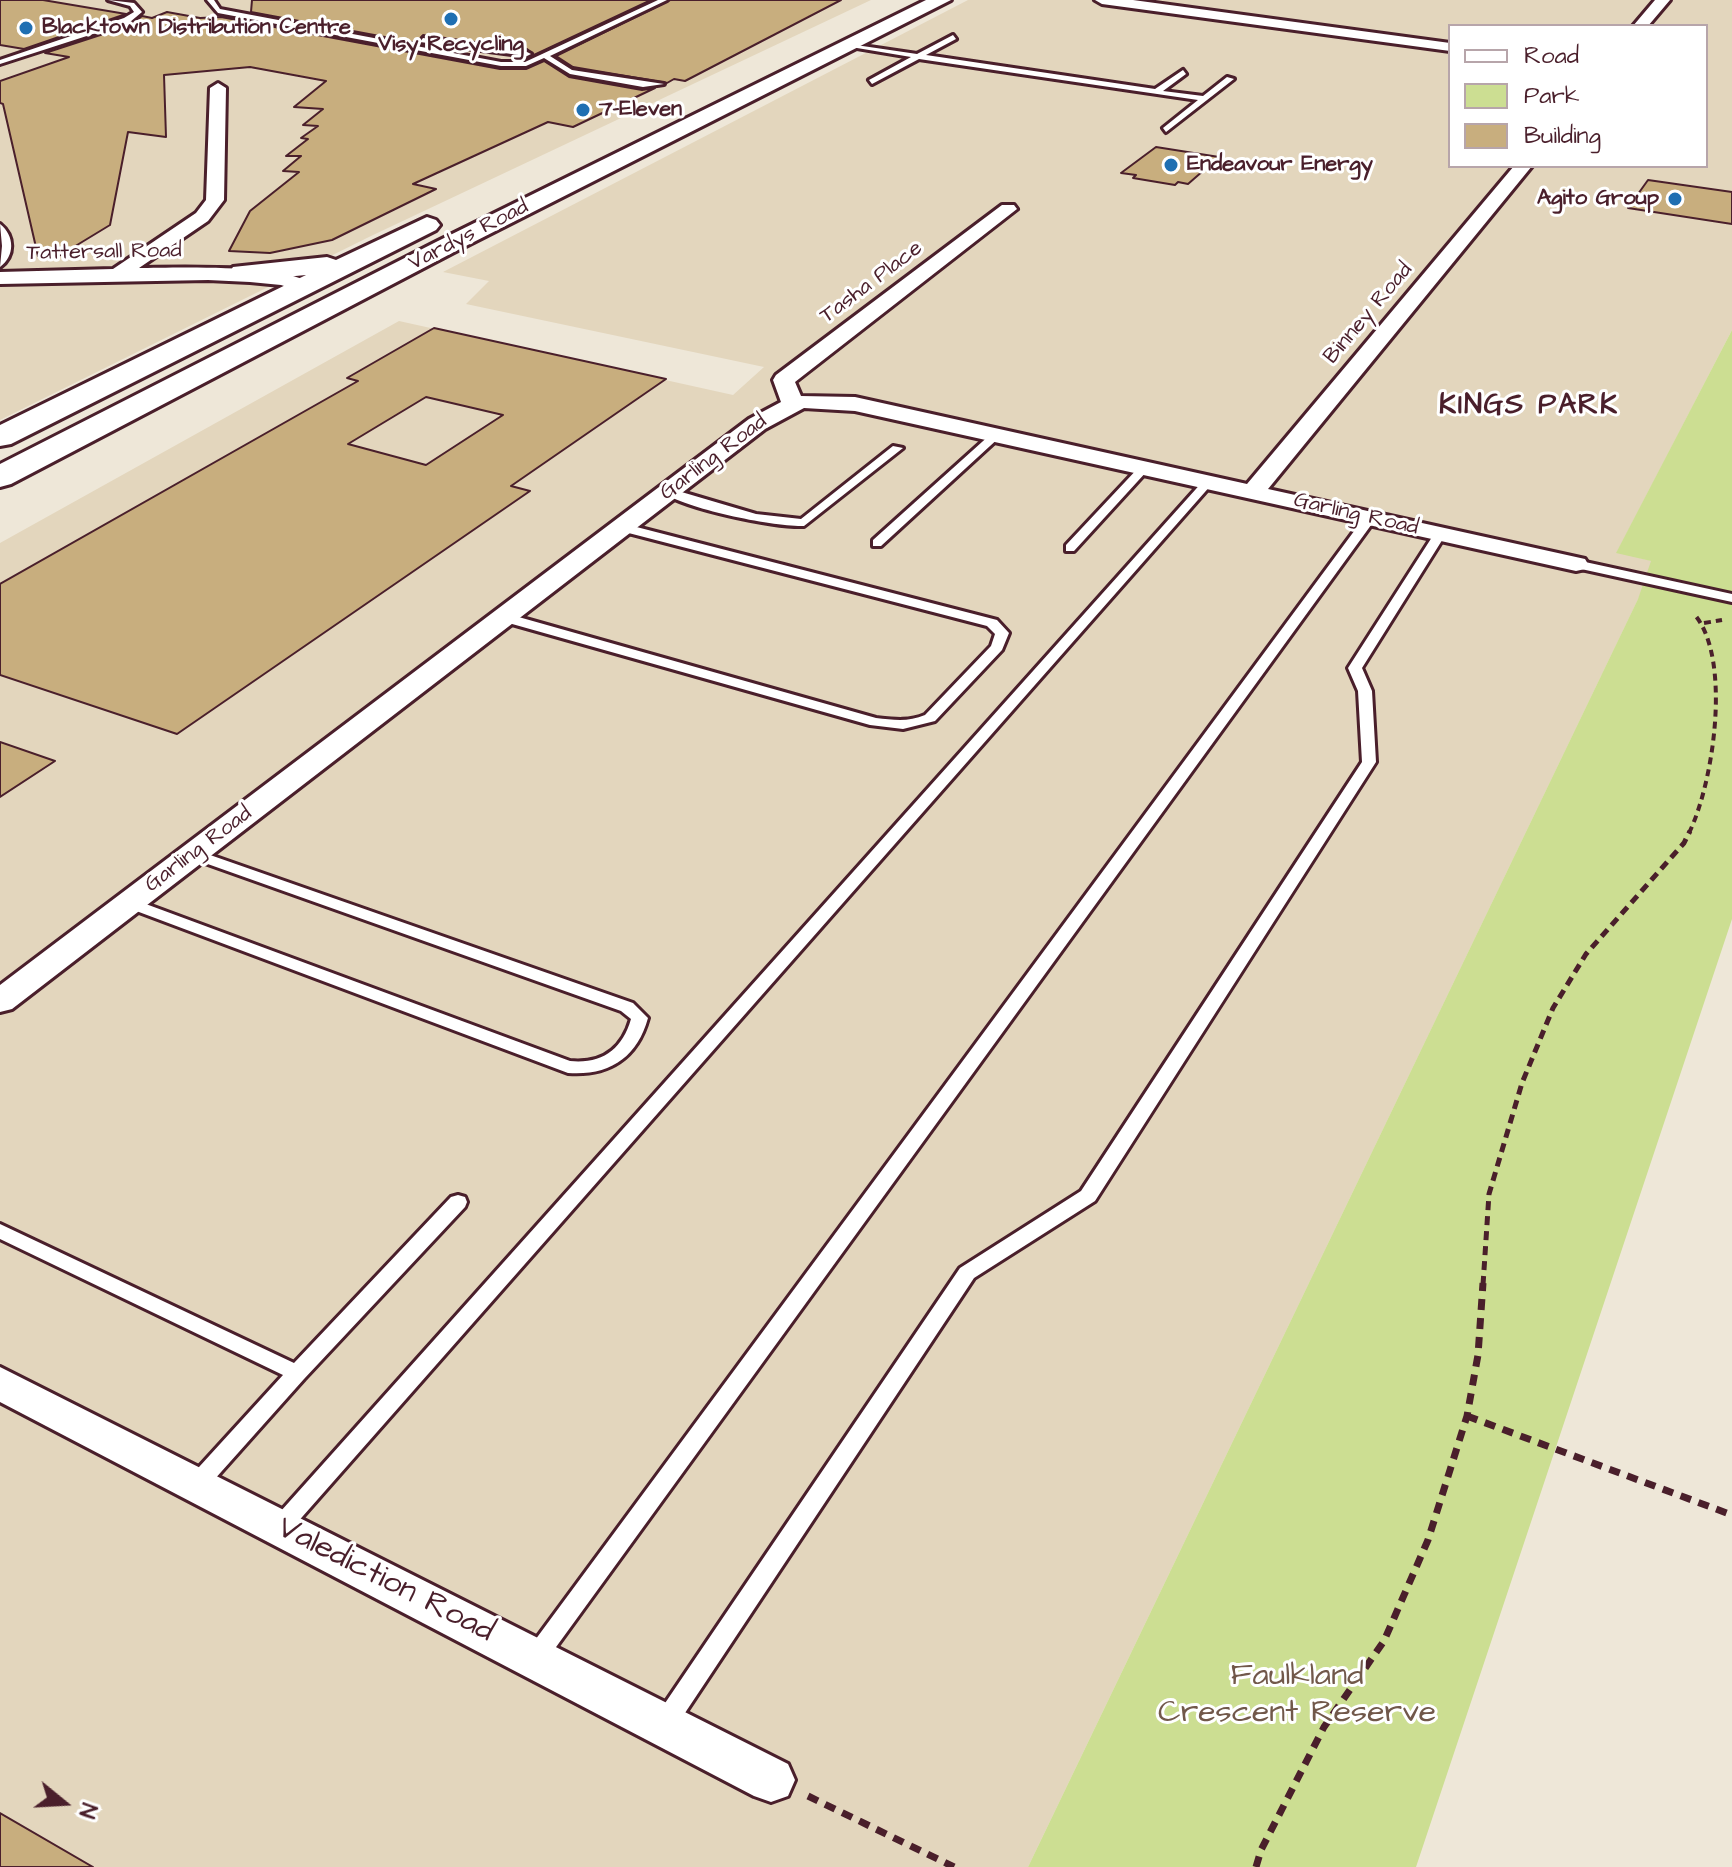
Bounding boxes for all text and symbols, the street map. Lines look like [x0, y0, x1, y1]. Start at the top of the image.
marker: Visy Recycling [442, 10, 460, 28]
place label: Blacktown Distribution Centre [42, 15, 351, 41]
marker: Blacktown Distribution Centre [17, 19, 35, 37]
legend [1448, 24, 1708, 168]
place label: Visy Recycling [378, 32, 524, 58]
text: Road [1524, 39, 1579, 73]
text: Park [1524, 79, 1580, 113]
place label: 7-Eleven [599, 97, 682, 123]
marker: 7-Eleven [574, 101, 592, 119]
text: Building [1524, 119, 1601, 153]
place label: Endeavour Energy [1187, 152, 1373, 178]
marker: Endeavour Energy [1162, 156, 1180, 174]
place label: Agito Group [1537, 186, 1659, 212]
marker: Agito Group [1666, 190, 1684, 208]
street label: Vardys Road [405, 195, 533, 277]
street label: Tasha Place [816, 236, 928, 330]
street label: Tattersall Road [26, 238, 182, 268]
street label: Binney Road [1319, 258, 1419, 370]
district label: KINGS PARK [1439, 390, 1619, 424]
street label: Garling Road [655, 409, 773, 507]
street label: Garling Road [1291, 488, 1421, 542]
street label: Garling Road [140, 801, 258, 899]
street label: Valediction Road [270, 1510, 500, 1652]
park label: Faulkland Crescent Reserve [1158, 1658, 1436, 1733]
north arrow [24, 1763, 104, 1843]
text: N [70, 1799, 104, 1822]

